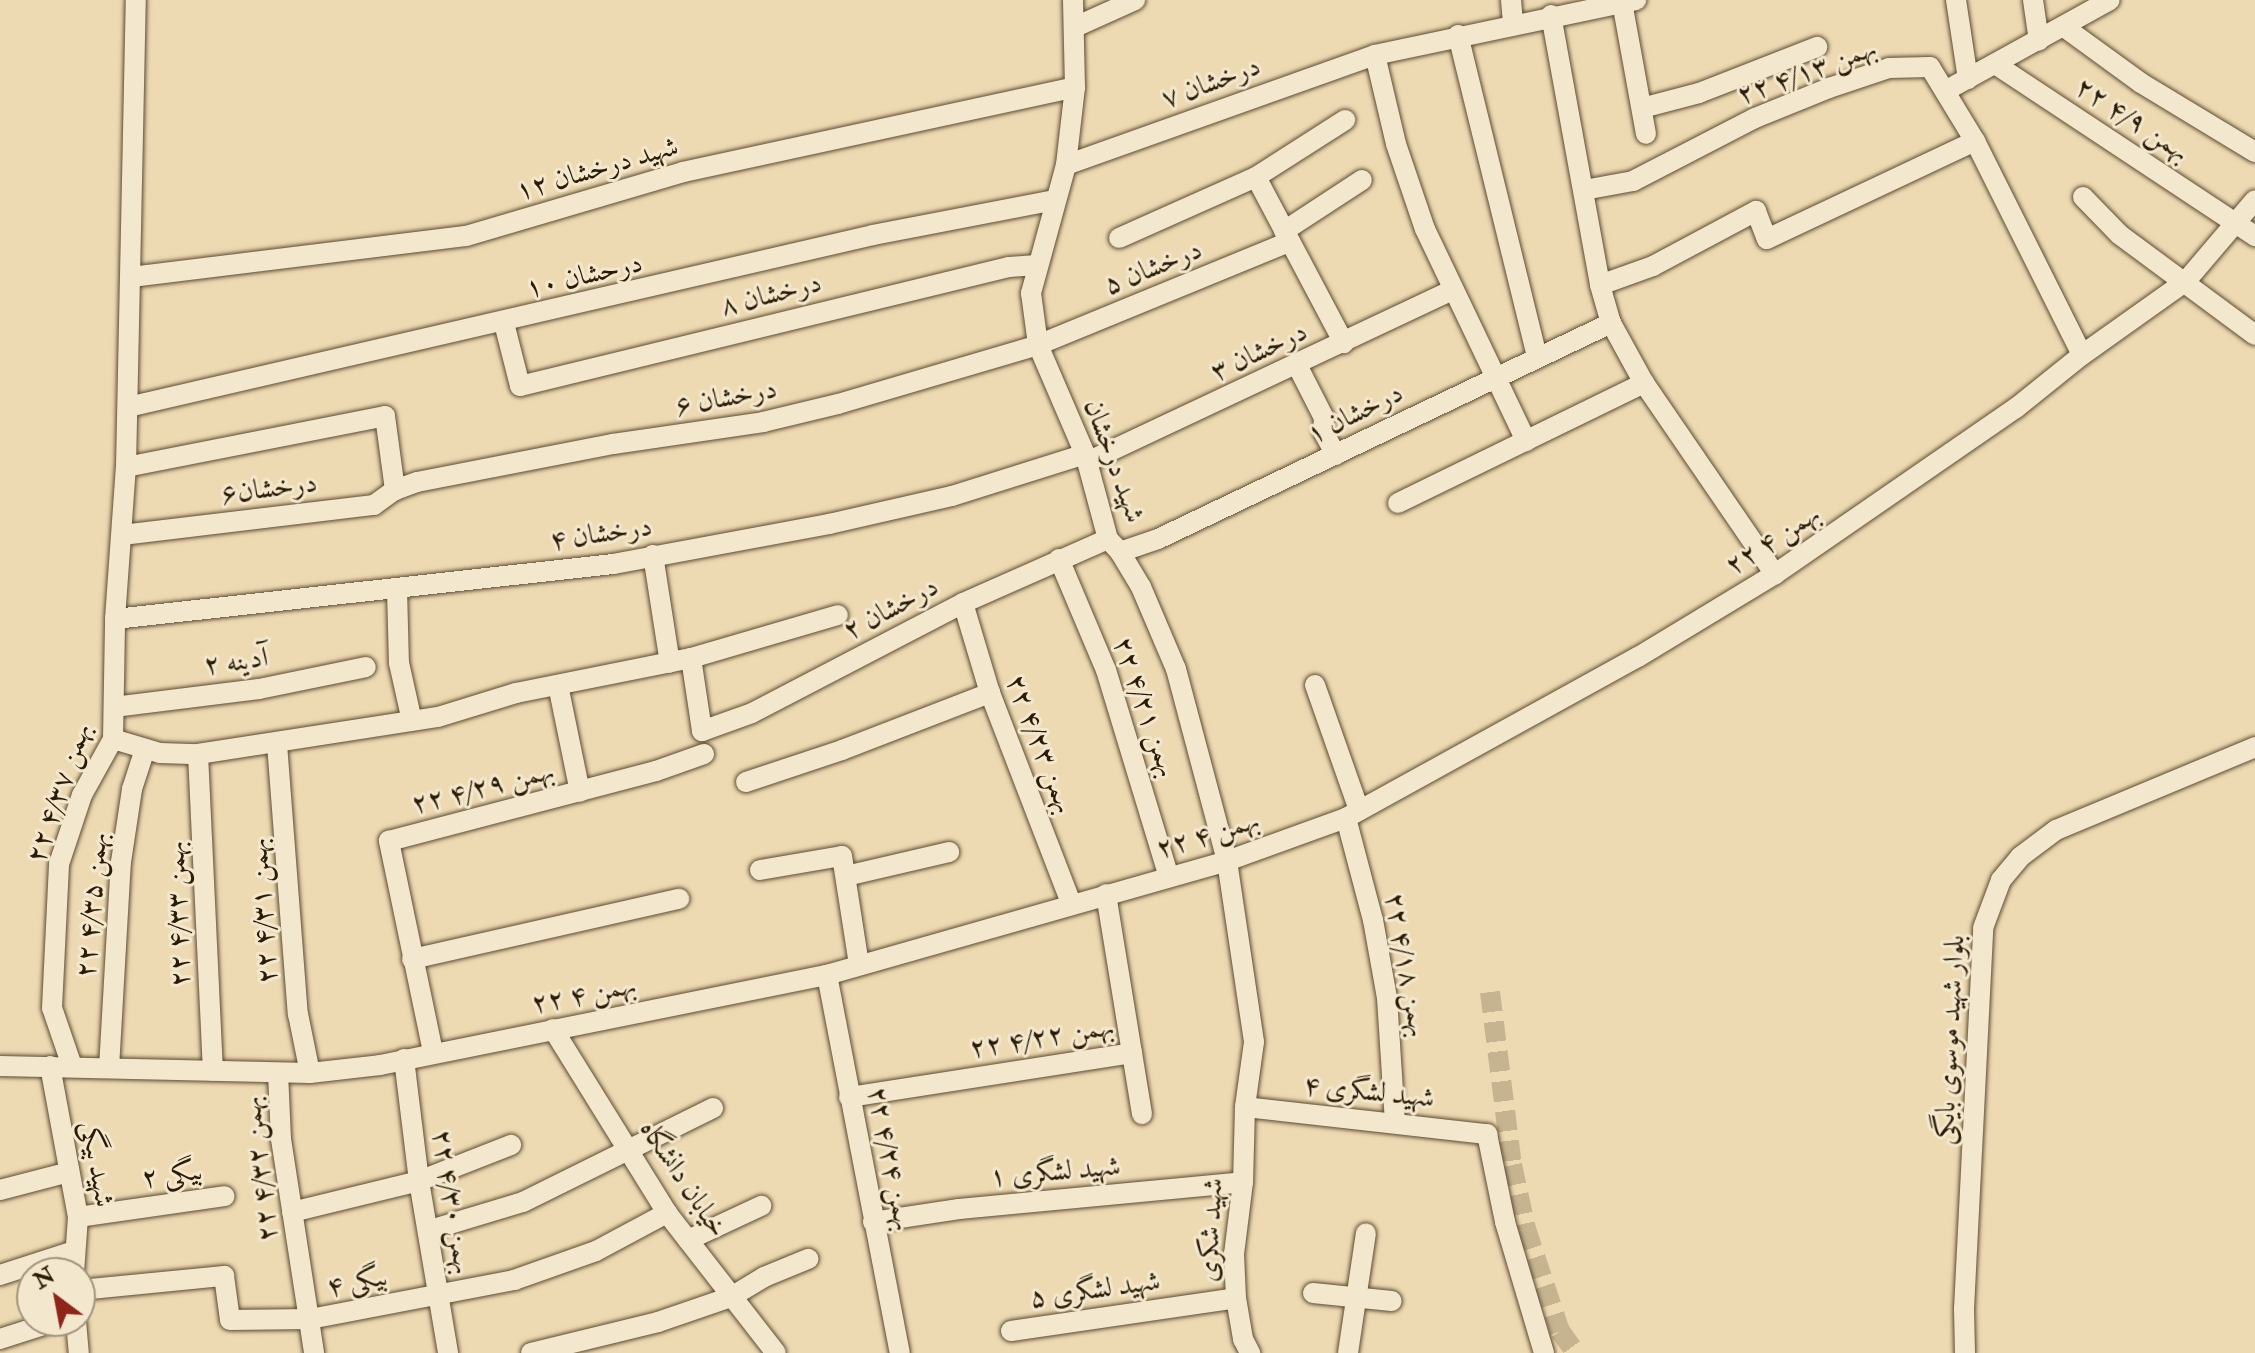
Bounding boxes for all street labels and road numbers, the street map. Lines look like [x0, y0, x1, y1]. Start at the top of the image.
street label: ۲۲ بهمن ۴/۱۳ [1733, 31, 1881, 113]
street label: درخشان ۷ [1157, 50, 1265, 116]
street label: ۲۲ بهمن ۴/۹ [2068, 71, 2196, 169]
street label: شهید درخشان ۱۲ [512, 130, 682, 208]
street label: درخشان ۵ [1099, 233, 1207, 303]
street label: درحشان ۱۰ [522, 246, 646, 306]
street label: درخشان ۸ [717, 266, 825, 324]
street label: درخشان ۳ [1205, 315, 1313, 389]
street label: درخشان ۶ [673, 373, 779, 423]
street label: درخشان ۱ [1301, 376, 1409, 452]
street label: شهید درخشان [1076, 395, 1152, 527]
street label: درخشان۶ [219, 466, 319, 512]
street label: ۲۲ بهمن ۴ [1719, 497, 1827, 583]
street label: درخشان ۴ [548, 510, 654, 558]
street label: درخشان ۲ [838, 570, 944, 648]
street label: ۲۲ بهمن ۴/۲۱ [1105, 633, 1185, 781]
street label: آدینه ۲ [202, 641, 270, 683]
street label: ۲۲ بهمن ۴/۲۳ [998, 670, 1082, 818]
street label: ۲۲ بهمن ۴/۳۷ [19, 719, 99, 867]
street label: ۲۲ بهمن ۴/۲۹ [408, 754, 558, 822]
street label: ۲۲ بهمن ۴ [1152, 803, 1264, 867]
street label: ۲۲ بهمن ۴/۳۵ [69, 831, 115, 979]
street label: ۲۲ بهمن ۴/۳۱ [241, 837, 285, 985]
street label: ۲۲ بهمن ۴/۳۳ [159, 840, 197, 988]
street label: ۲۲ بهمن ۴/۱۸ [1377, 890, 1435, 1040]
street label: بلوار شهید موسوی بایگی [1928, 934, 1972, 1146]
street label: ۲۲ بهمن ۴ [529, 968, 639, 1022]
street label: ۲۲ بهمن ۴/۲۲ [967, 1010, 1117, 1066]
street label: شهید لشگری ۴ [1302, 1068, 1436, 1116]
street label: ۲۲ بهمن ۴/۲۴ [860, 1084, 920, 1234]
street label: ۲۲ بهمن ۴/۳۲ [234, 1094, 286, 1244]
street label: خیابان دانشگاه [632, 1114, 734, 1244]
street label: شهید بیگی [73, 1118, 121, 1210]
street label: ۲۲ بهمن ۴/۳۰ [424, 1127, 480, 1277]
street label: شهید لشگری ۱ [988, 1150, 1122, 1194]
street label: بیگی ۲ [140, 1154, 204, 1196]
street label: شهید شکری [1191, 1177, 1231, 1283]
street label: بیگی ۴ [324, 1260, 390, 1304]
street label: شهید لشگری ۵ [1028, 1264, 1162, 1316]

